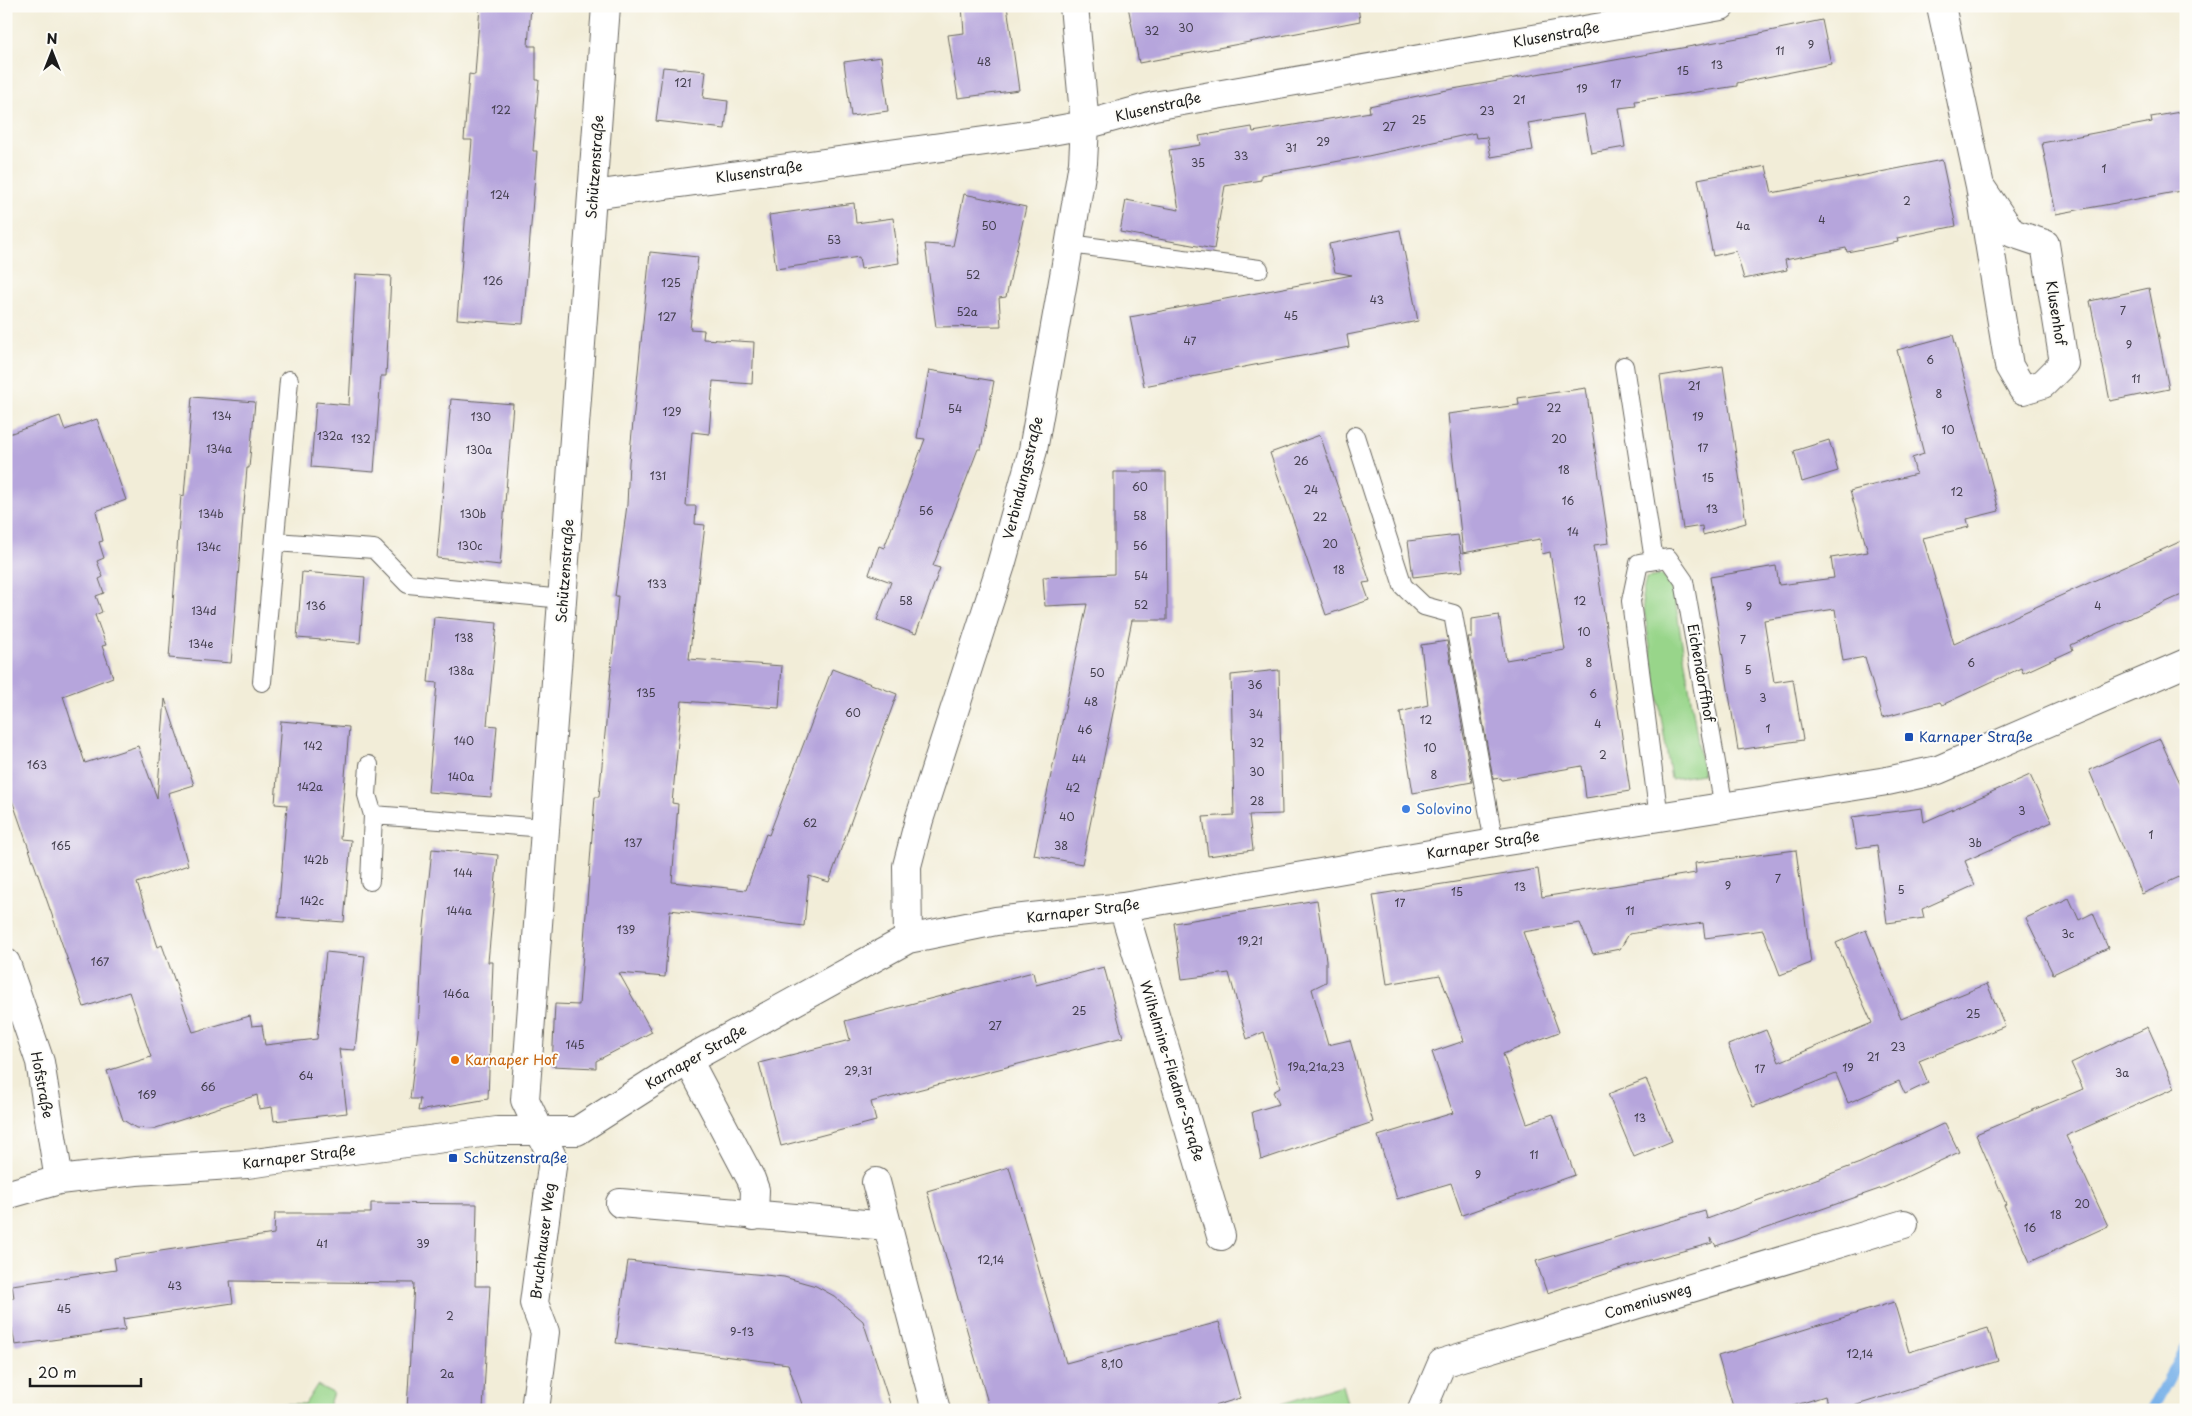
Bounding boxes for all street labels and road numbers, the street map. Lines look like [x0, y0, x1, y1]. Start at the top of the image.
street label: Klusenstraße [1511, 17, 1601, 52]
street label: Klusenstraße [1113, 86, 1203, 127]
street label: Schützenstraße [580, 114, 609, 220]
street label: Klusenstraße [714, 155, 804, 188]
street label: Klusenhof [2041, 279, 2072, 348]
street label: Verbindungsstraße [997, 414, 1048, 542]
street label: Schützenstraße [550, 518, 579, 624]
street label: Eichendorffhof [1683, 622, 1721, 725]
street label: Karnaper Straße [1425, 825, 1541, 864]
street label: Karnaper Straße [1025, 893, 1141, 928]
street label: Wilhelmine-Fliedner-Straße [1135, 978, 1210, 1164]
street label: Karnaper Straße [641, 1019, 750, 1094]
street label: Hofstraße [26, 1050, 59, 1120]
street label: Karnaper Straße [241, 1139, 357, 1174]
street label: Bruchhauser Weg [525, 1182, 560, 1300]
street label: Comeniusweg [1602, 1277, 1694, 1324]

